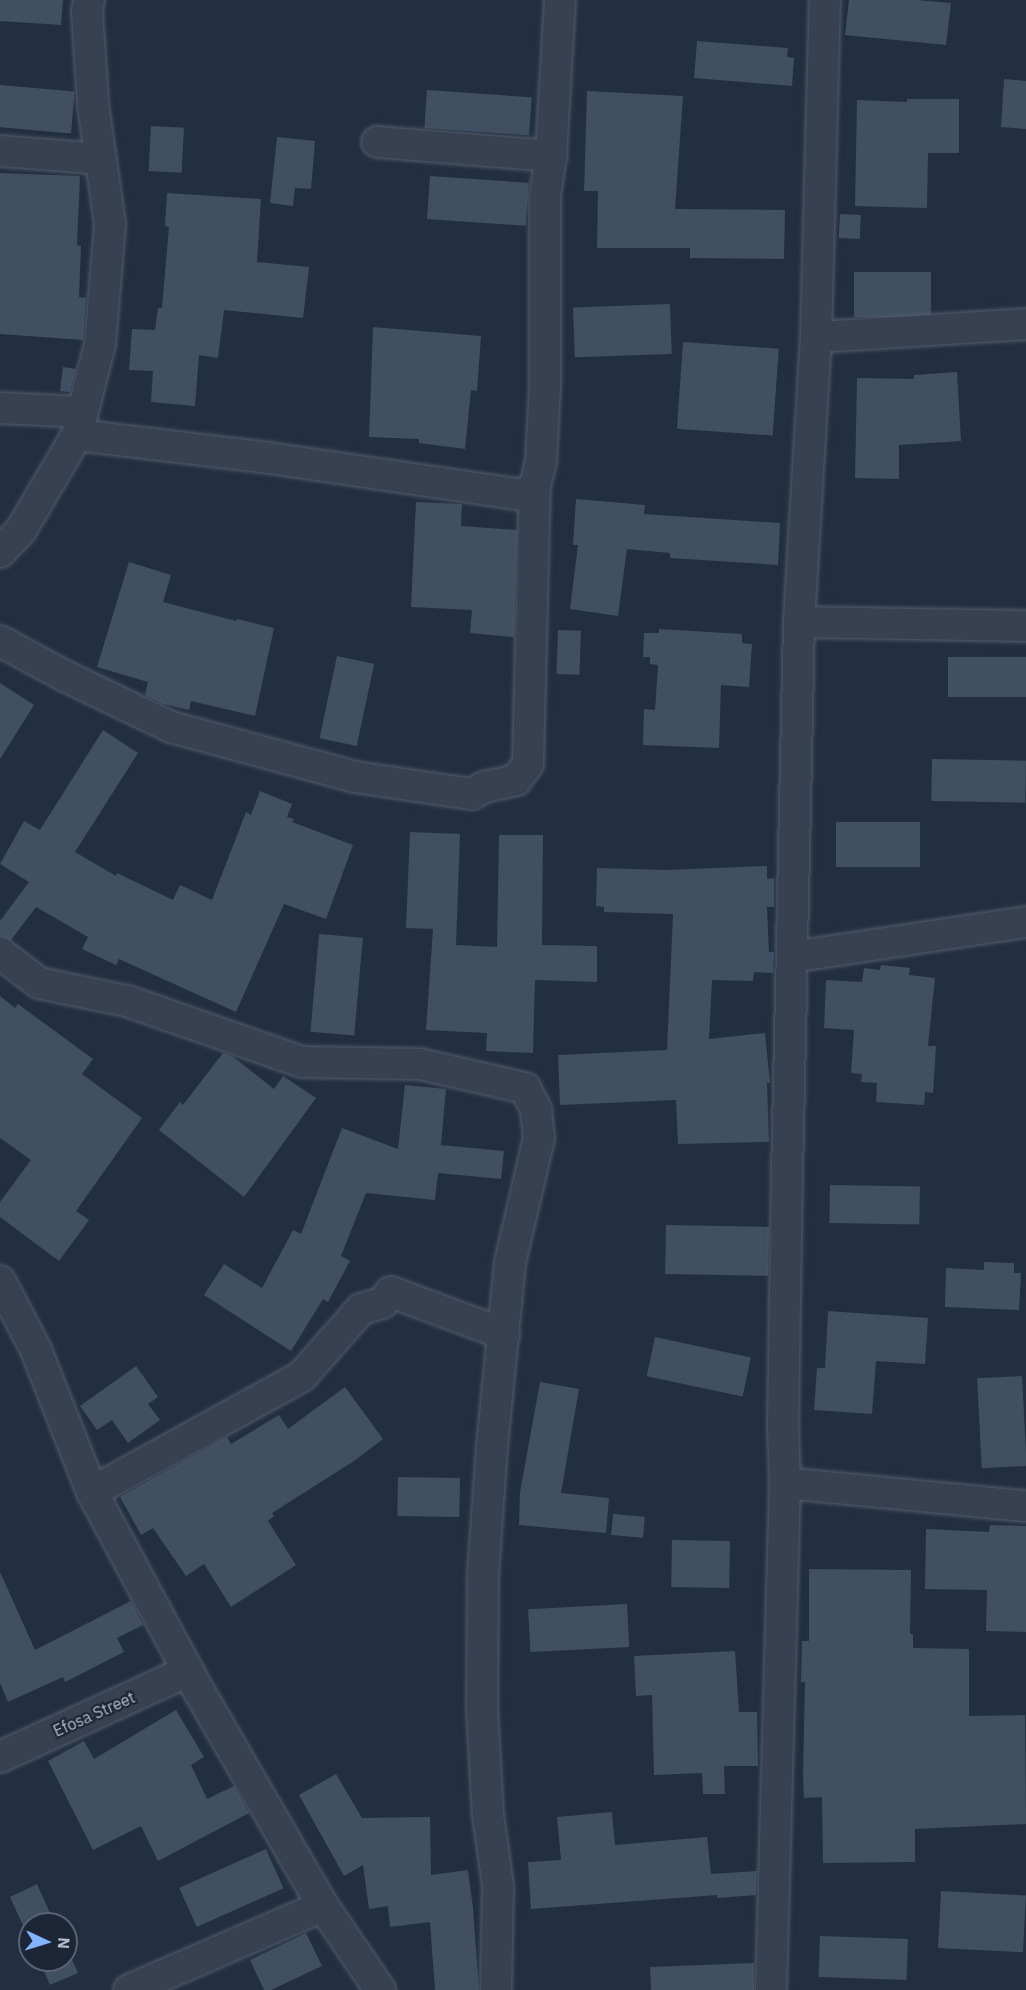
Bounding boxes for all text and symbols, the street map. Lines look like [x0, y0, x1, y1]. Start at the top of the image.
street label: Efosa Street [50, 1687, 138, 1741]
north arrow [18, 1912, 78, 1972]
text: N [54, 1937, 74, 1950]

